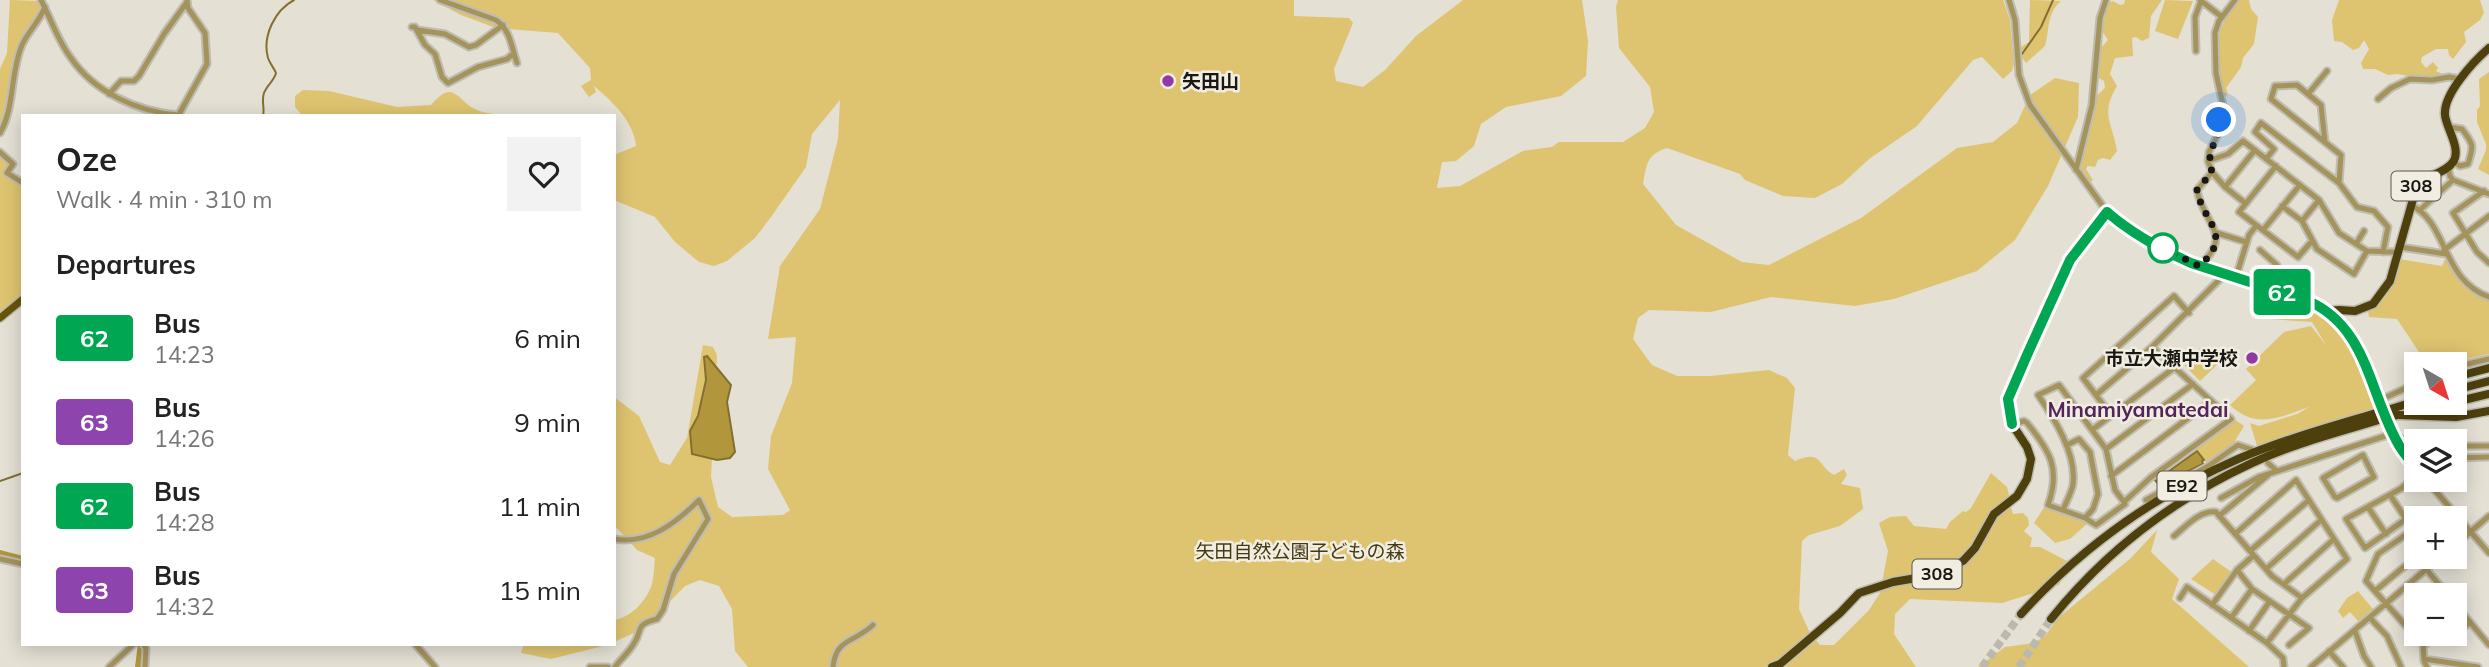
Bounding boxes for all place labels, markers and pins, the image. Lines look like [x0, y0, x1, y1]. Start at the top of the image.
place label: 矢田山 [1182, 69, 1239, 93]
marker: 矢田山 [1160, 73, 1176, 89]
unlabelled marker [2148, 233, 2178, 263]
place label: 市立大瀬中学校 [2105, 346, 2238, 370]
marker: 市立大瀬中学校 [2244, 350, 2260, 366]

